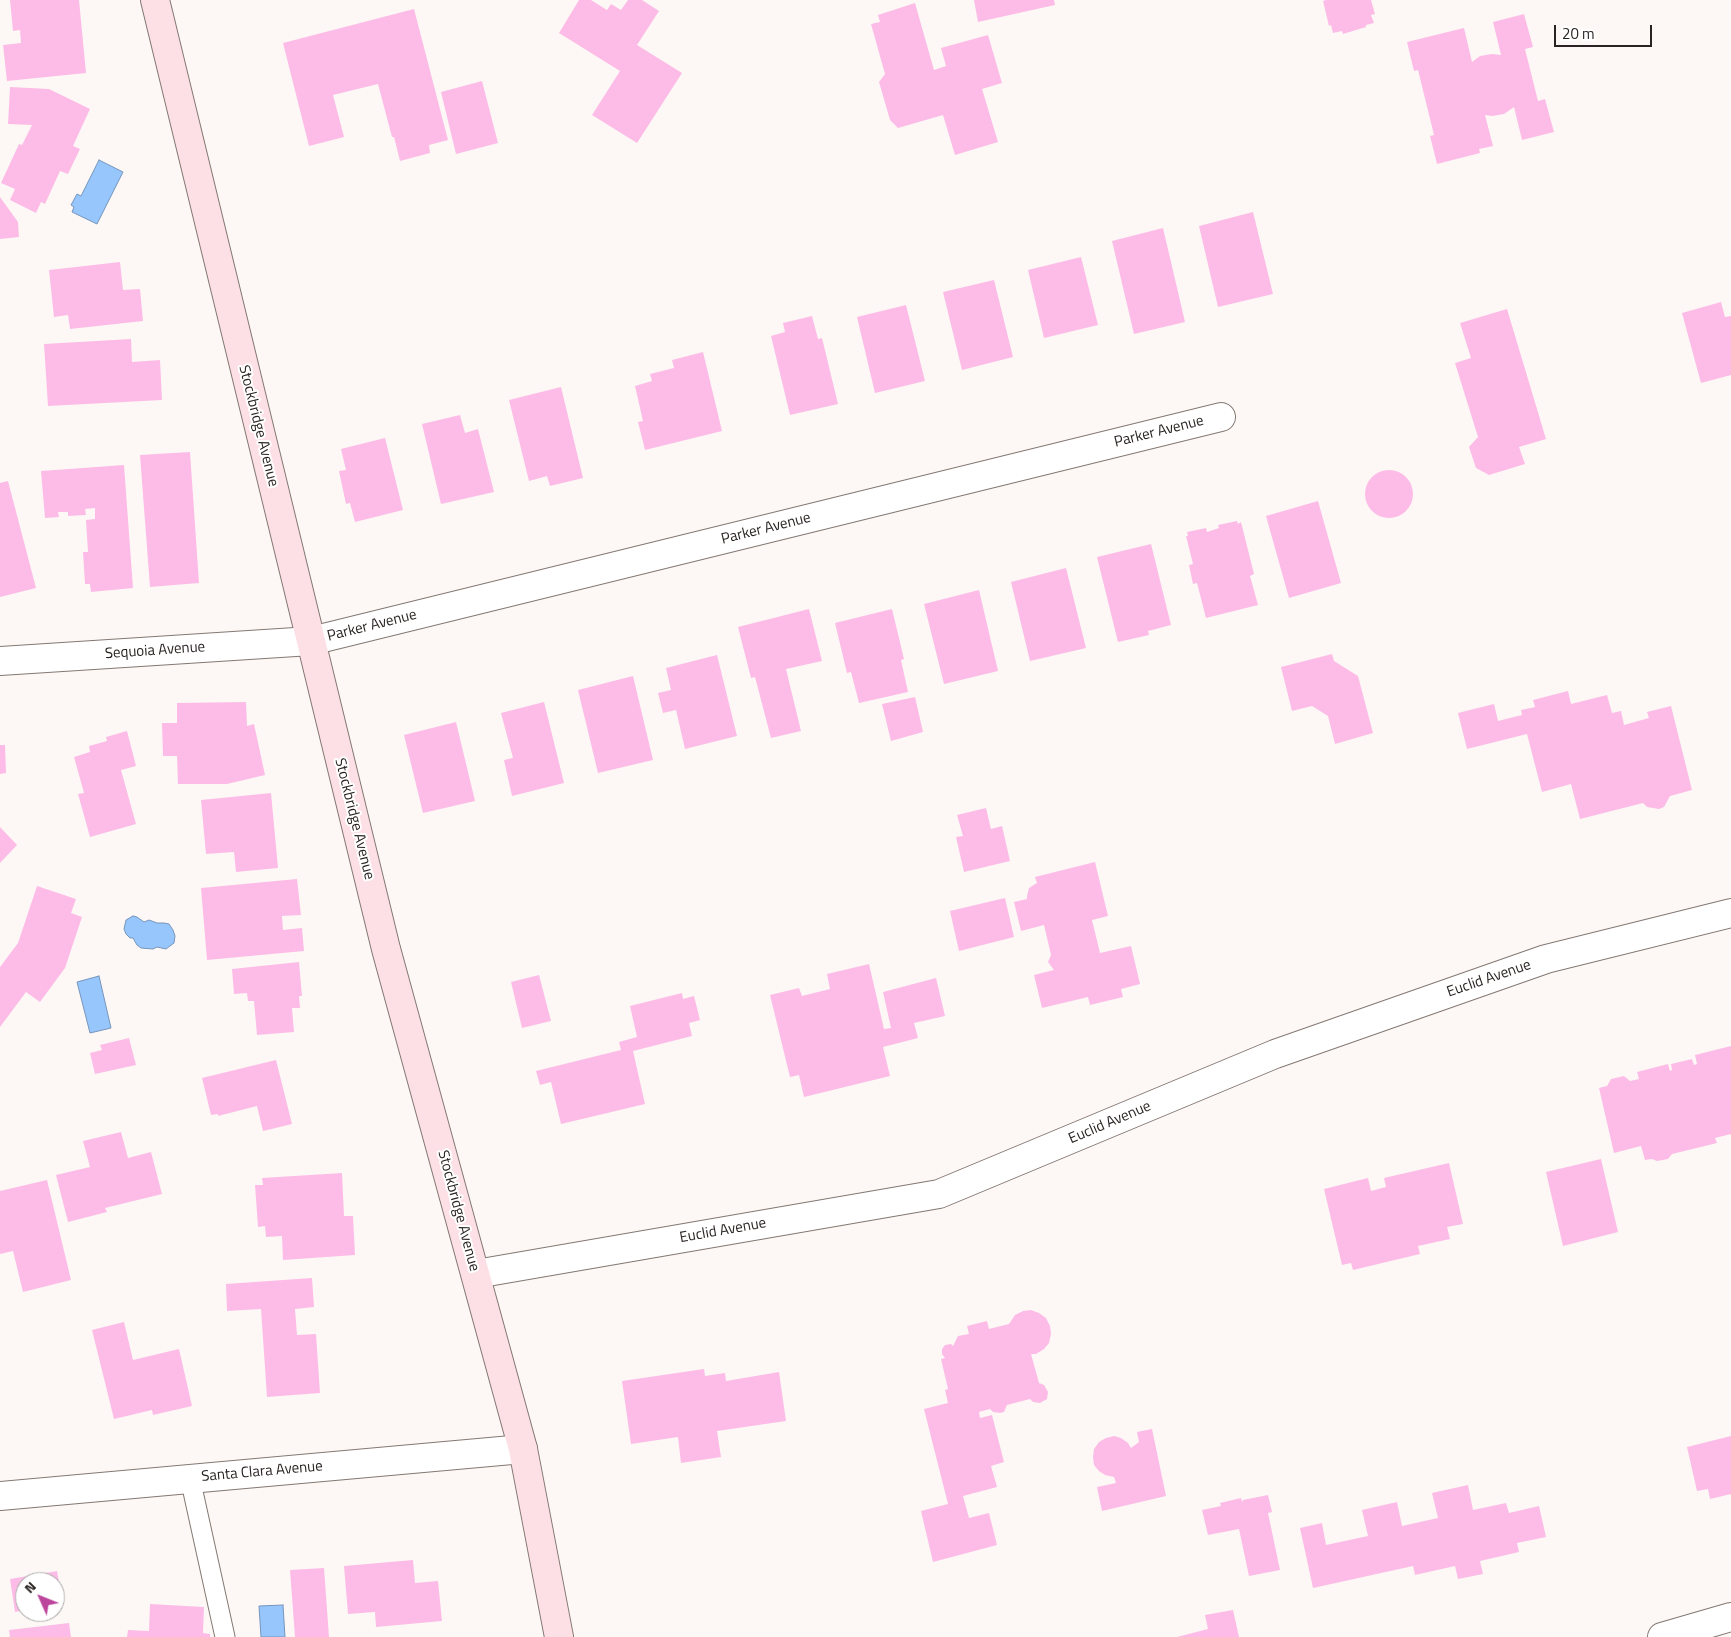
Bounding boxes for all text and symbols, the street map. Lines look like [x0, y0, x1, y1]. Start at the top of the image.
scale bar [1556, 15, 1654, 47]
text: 20 m [1562, 22, 1595, 45]
street label: Stockbridge Avenue [234, 363, 282, 489]
street label: Parker Avenue [1112, 412, 1206, 452]
street label: Parker Avenue [719, 509, 813, 549]
street label: Parker Avenue [325, 606, 419, 646]
street label: Sequoia Avenue [104, 639, 206, 663]
street label: Stockbridge Avenue [330, 756, 378, 882]
street label: Euclid Avenue [1445, 956, 1533, 1002]
street label: Euclid Avenue [1066, 1098, 1154, 1148]
street label: Stockbridge Avenue [433, 1148, 483, 1274]
street label: Euclid Avenue [678, 1215, 768, 1247]
street label: Santa Clara Avenue [201, 1458, 323, 1486]
north arrow [15, 1572, 65, 1622]
text: N [19, 1576, 40, 1598]

